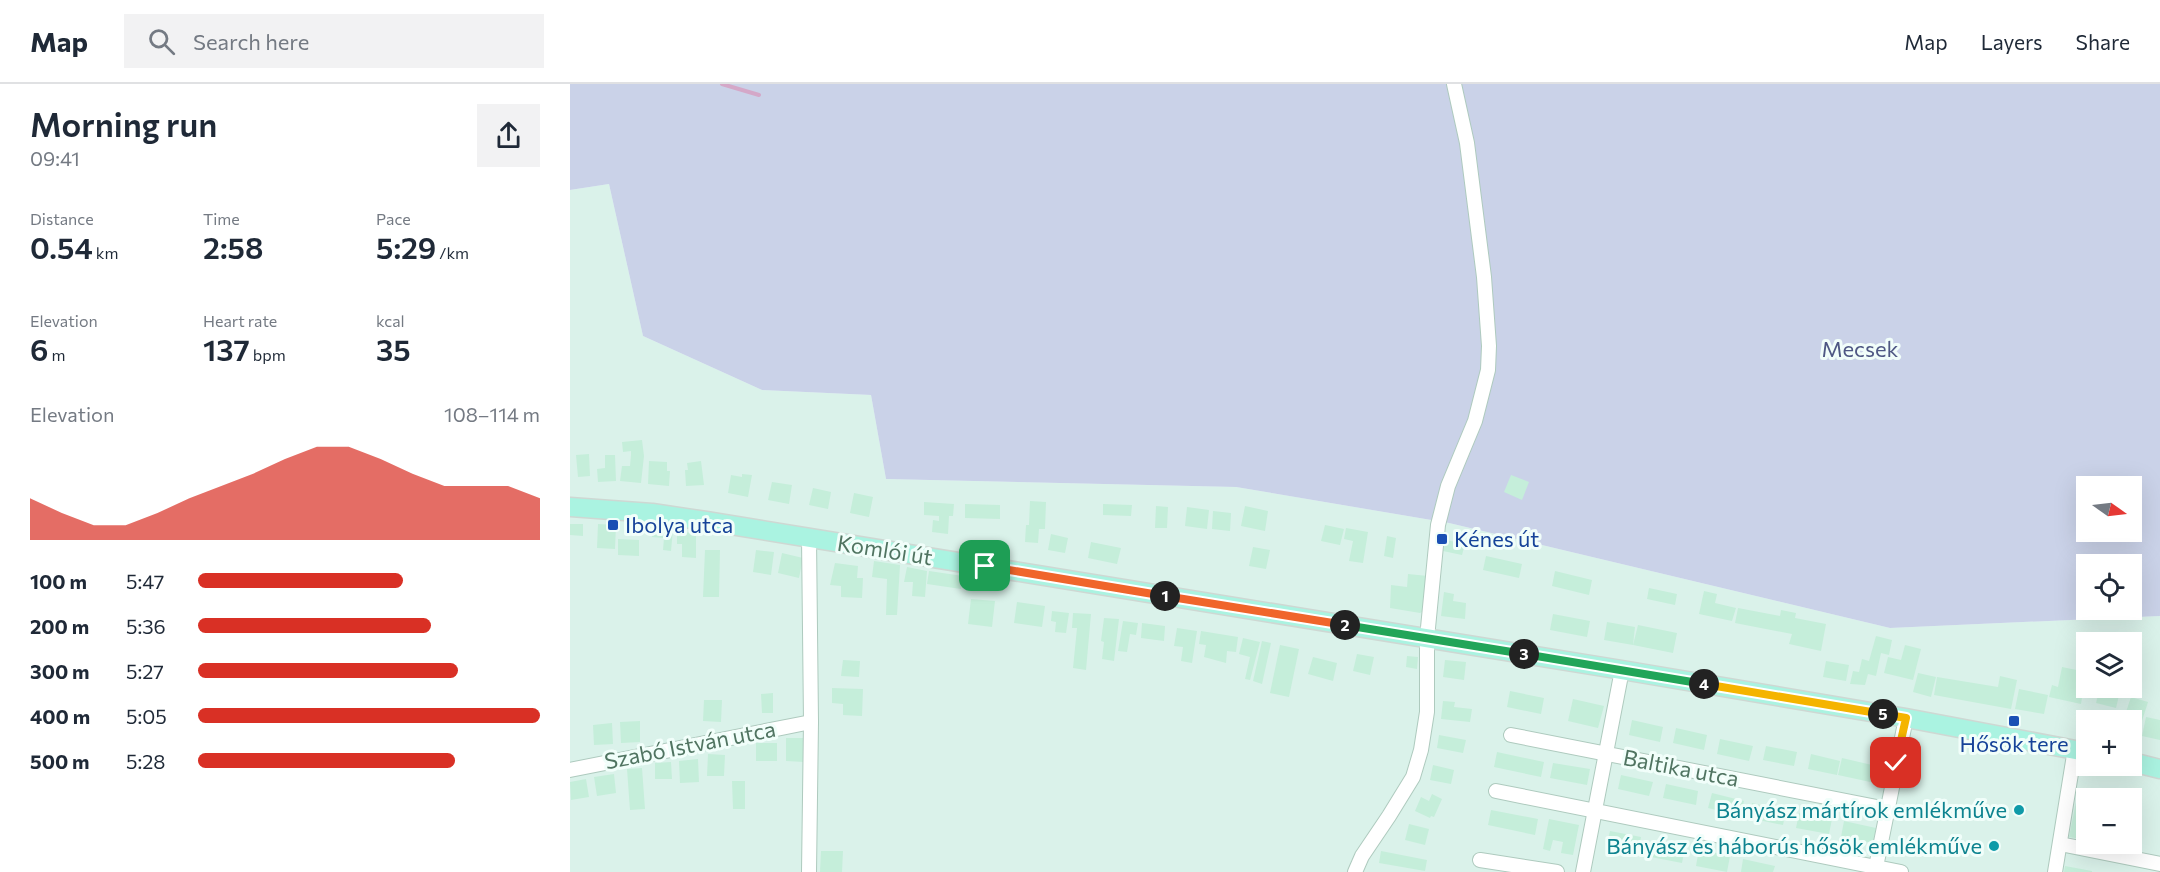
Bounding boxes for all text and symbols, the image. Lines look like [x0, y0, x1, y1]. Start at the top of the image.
search box [124, 14, 544, 68]
text: Map [30, 24, 88, 58]
icon: search [145, 25, 178, 58]
text: Search here [193, 28, 309, 55]
text: Map [1904, 29, 1948, 54]
text: Layers [1981, 29, 2043, 54]
text: Share [2076, 29, 2130, 54]
text: Morning run [30, 103, 217, 144]
button: share [477, 104, 540, 167]
text: 09:41 [30, 146, 80, 170]
text: Distance [30, 209, 94, 228]
text: Time [203, 209, 240, 228]
text: Pace [376, 209, 411, 228]
text: 0.54 [30, 228, 93, 265]
text: 2:58 [203, 228, 263, 265]
text: 5:29 [376, 228, 436, 265]
text: km [93, 243, 118, 262]
text: /km [436, 243, 469, 262]
text: Elevation [30, 311, 98, 330]
text: Heart rate [203, 311, 277, 330]
text: kcal [376, 311, 405, 330]
text: 6 [30, 330, 48, 367]
text: 137 [203, 330, 250, 367]
text: 35 [376, 330, 411, 367]
park label: Mecsek [1821, 335, 1899, 362]
text: m [48, 345, 65, 364]
text: bpm [250, 345, 286, 364]
text: Elevation [30, 402, 115, 426]
text: 108–114 m [444, 402, 540, 426]
north arrow [2076, 476, 2142, 542]
map controls [2076, 476, 2142, 854]
place label: Ibolya utca [625, 511, 733, 538]
marker: Ibolya utca [606, 518, 620, 532]
place label: Kénes út [1454, 525, 1539, 552]
street label: Komlói út [835, 529, 935, 570]
marker: Kénes út [1435, 532, 1449, 546]
pin [959, 540, 1010, 591]
icon: arrive [968, 549, 1001, 582]
button: locate [2076, 554, 2142, 620]
text: 100 m [30, 569, 87, 593]
text: 5:47 [126, 569, 164, 593]
pin: 1 [1150, 581, 1180, 611]
text: 1 [1161, 586, 1169, 605]
pin: 2 [1330, 610, 1360, 640]
text: 200 m [30, 614, 89, 638]
text: 5:36 [126, 614, 166, 638]
text: 2 [1340, 615, 1350, 634]
button: layers [2076, 632, 2142, 698]
pin: 3 [1509, 639, 1539, 669]
text: 3 [1519, 644, 1529, 663]
text: 300 m [30, 659, 90, 683]
text: 5:27 [126, 659, 164, 683]
pin: 4 [1689, 669, 1719, 699]
text: 4 [1699, 674, 1709, 693]
pin: 5 [1868, 699, 1898, 729]
text: 400 m [30, 704, 90, 728]
text: 5:05 [126, 704, 167, 728]
text: 5 [1878, 704, 1888, 723]
button: + [2076, 710, 2142, 776]
marker: Hősök tere [2007, 714, 2021, 728]
street label: Szabó István utca [602, 715, 778, 774]
place label: Hősök tere [1959, 730, 2069, 757]
pin [1870, 737, 1921, 788]
street label: Baltika utca [1621, 743, 1741, 792]
icon: check [1879, 746, 1912, 779]
text: 500 m [30, 749, 90, 773]
text: 5:28 [126, 749, 165, 773]
button: − [2076, 788, 2142, 854]
place label: Bányász mártírok emlékműve [1716, 796, 2007, 823]
marker: Bányász mártírok emlékműve [2012, 803, 2026, 817]
place label: Bányász és háborús hősök emlékműve [1606, 832, 1982, 859]
marker: Bányász és háborús hősök emlékműve [1987, 839, 2001, 853]

